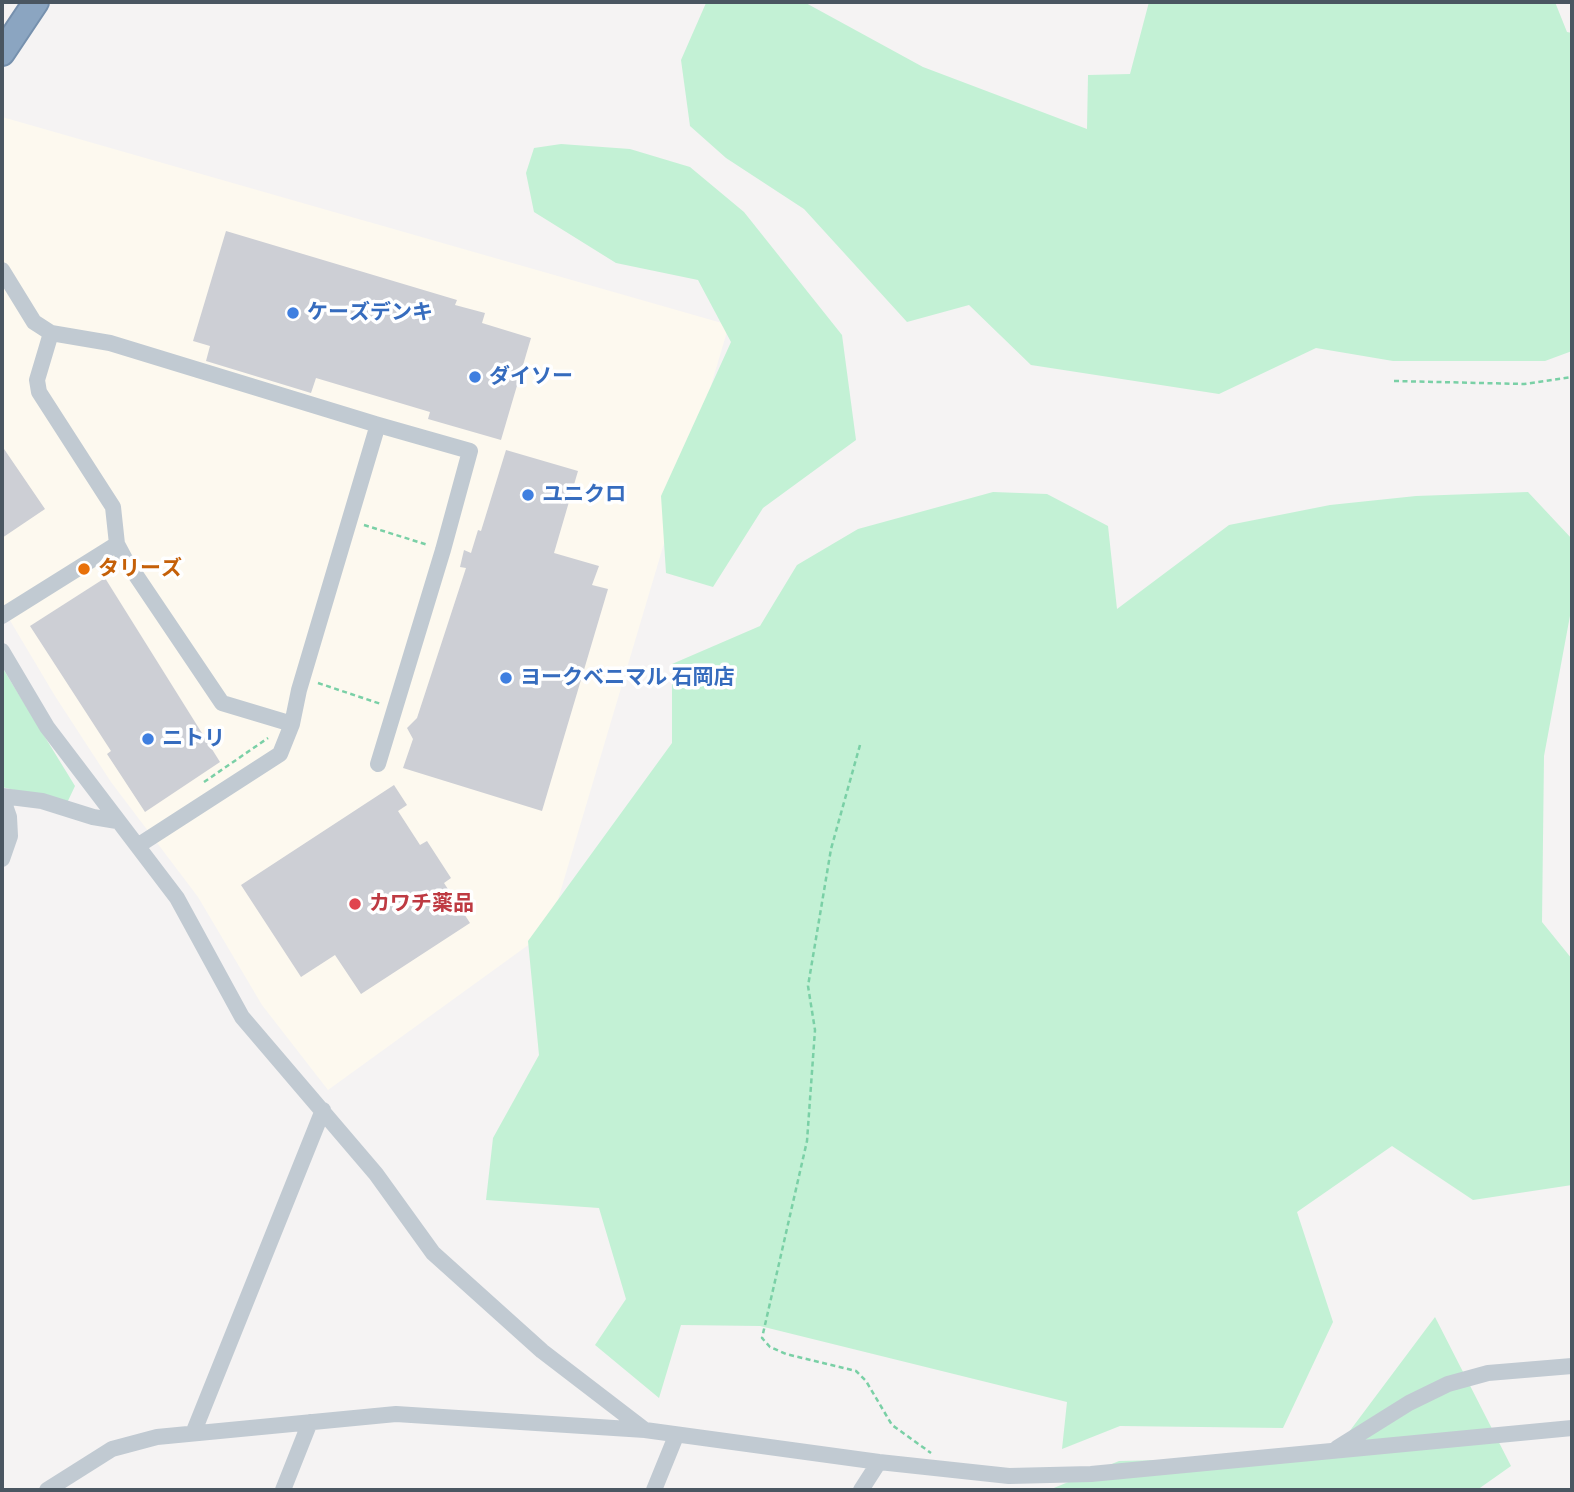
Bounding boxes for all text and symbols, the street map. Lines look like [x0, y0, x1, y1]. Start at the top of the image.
place label: ケーズデンキ [307, 300, 433, 326]
marker: ケーズデンキ [285, 305, 301, 321]
place label: ダイソー [489, 364, 573, 390]
marker: ダイソー [467, 369, 483, 385]
place label: ユニクロ [542, 482, 626, 508]
marker: ユニクロ [520, 487, 536, 503]
place label: タリーズ [98, 556, 182, 582]
marker: タリーズ [76, 561, 92, 577]
place label: ヨークベニマル 石岡店 [520, 665, 735, 691]
marker: ヨークベニマル 石岡店 [498, 670, 514, 686]
place label: ニトリ [162, 726, 225, 752]
marker: ニトリ [140, 731, 156, 747]
place label: カワチ薬品 [369, 891, 474, 917]
marker: カワチ薬品 [347, 896, 363, 912]

